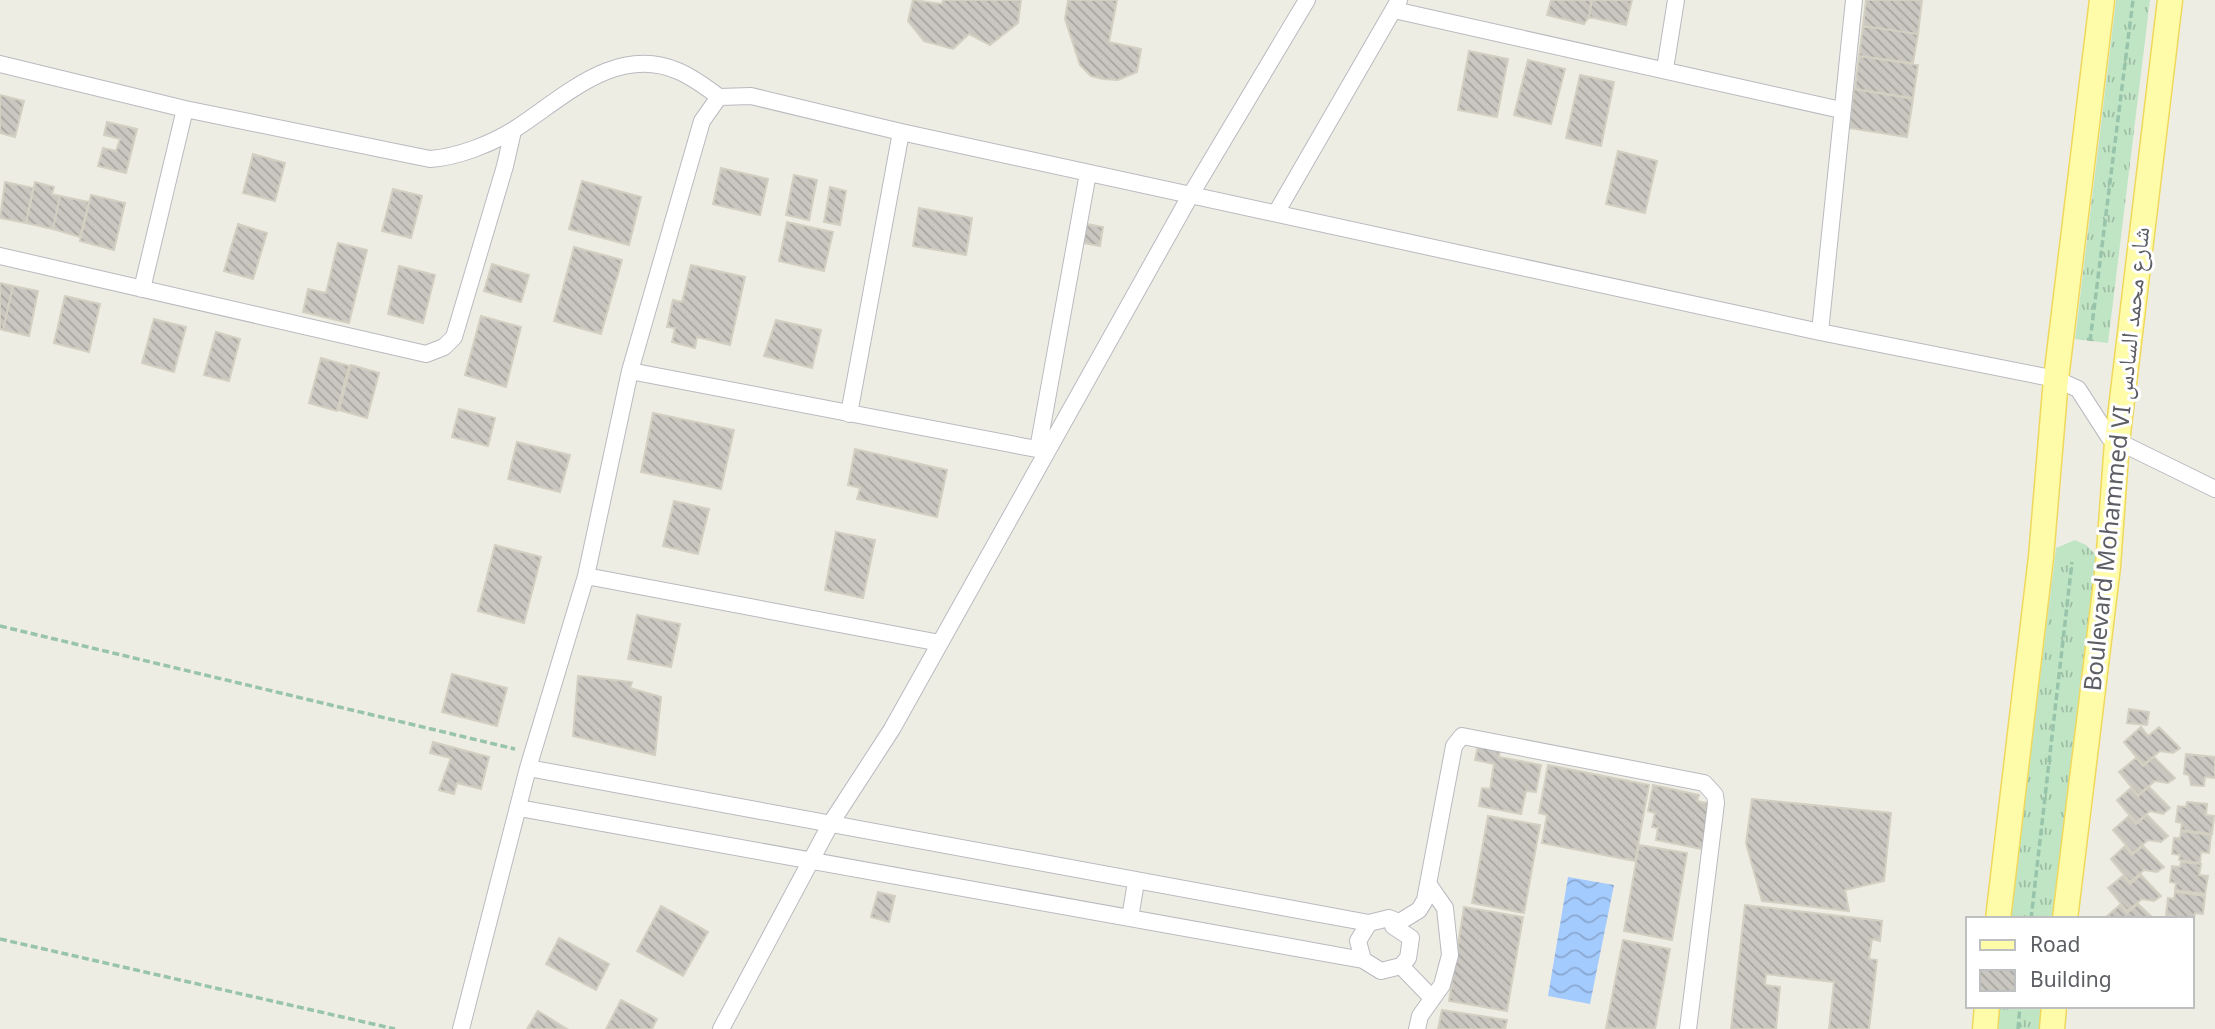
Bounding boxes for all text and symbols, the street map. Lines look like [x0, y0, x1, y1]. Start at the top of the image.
street label: Boulevard Mohammed VI شارع محمد السادس [2075, 225, 2156, 693]
legend [1966, 917, 2194, 1008]
text: Road [2030, 930, 2080, 958]
text: Building [2030, 965, 2112, 993]

